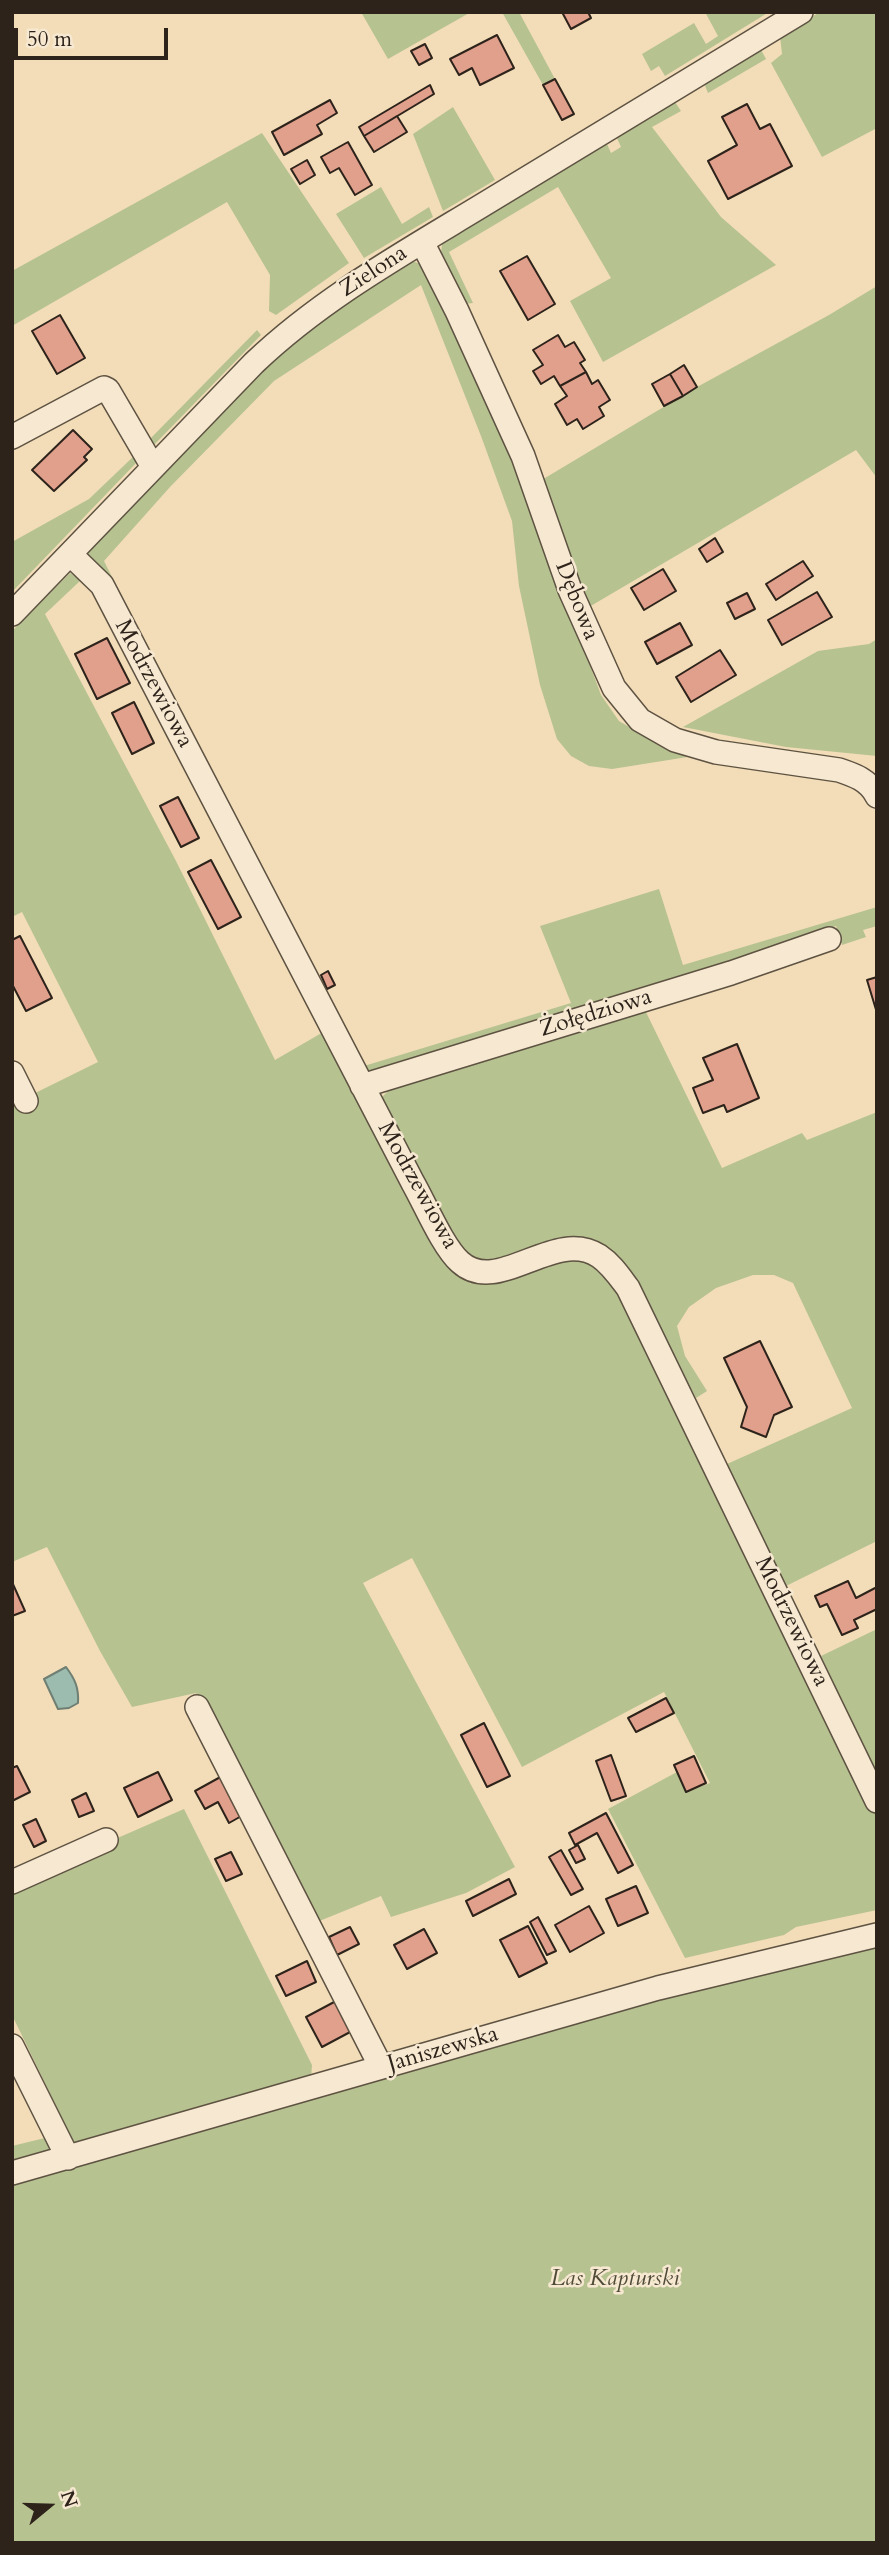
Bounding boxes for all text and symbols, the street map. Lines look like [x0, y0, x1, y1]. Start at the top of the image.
scale bar [18, 14, 172, 58]
text: 50 m [27, 25, 72, 54]
street label: Zielona [335, 240, 413, 304]
street label: Dębowa [548, 558, 604, 644]
street label: Modrzewiowa [108, 615, 198, 753]
street label: Żołędziowa [537, 984, 655, 1044]
street label: Modrzewiowa [371, 1118, 463, 1254]
street label: Modrzewiowa [748, 1553, 834, 1691]
street label: Janiszewska [384, 2021, 502, 2079]
park label: Las Kapturski [551, 2266, 679, 2294]
north arrow [14, 2471, 84, 2541]
text: N [54, 2487, 84, 2511]

